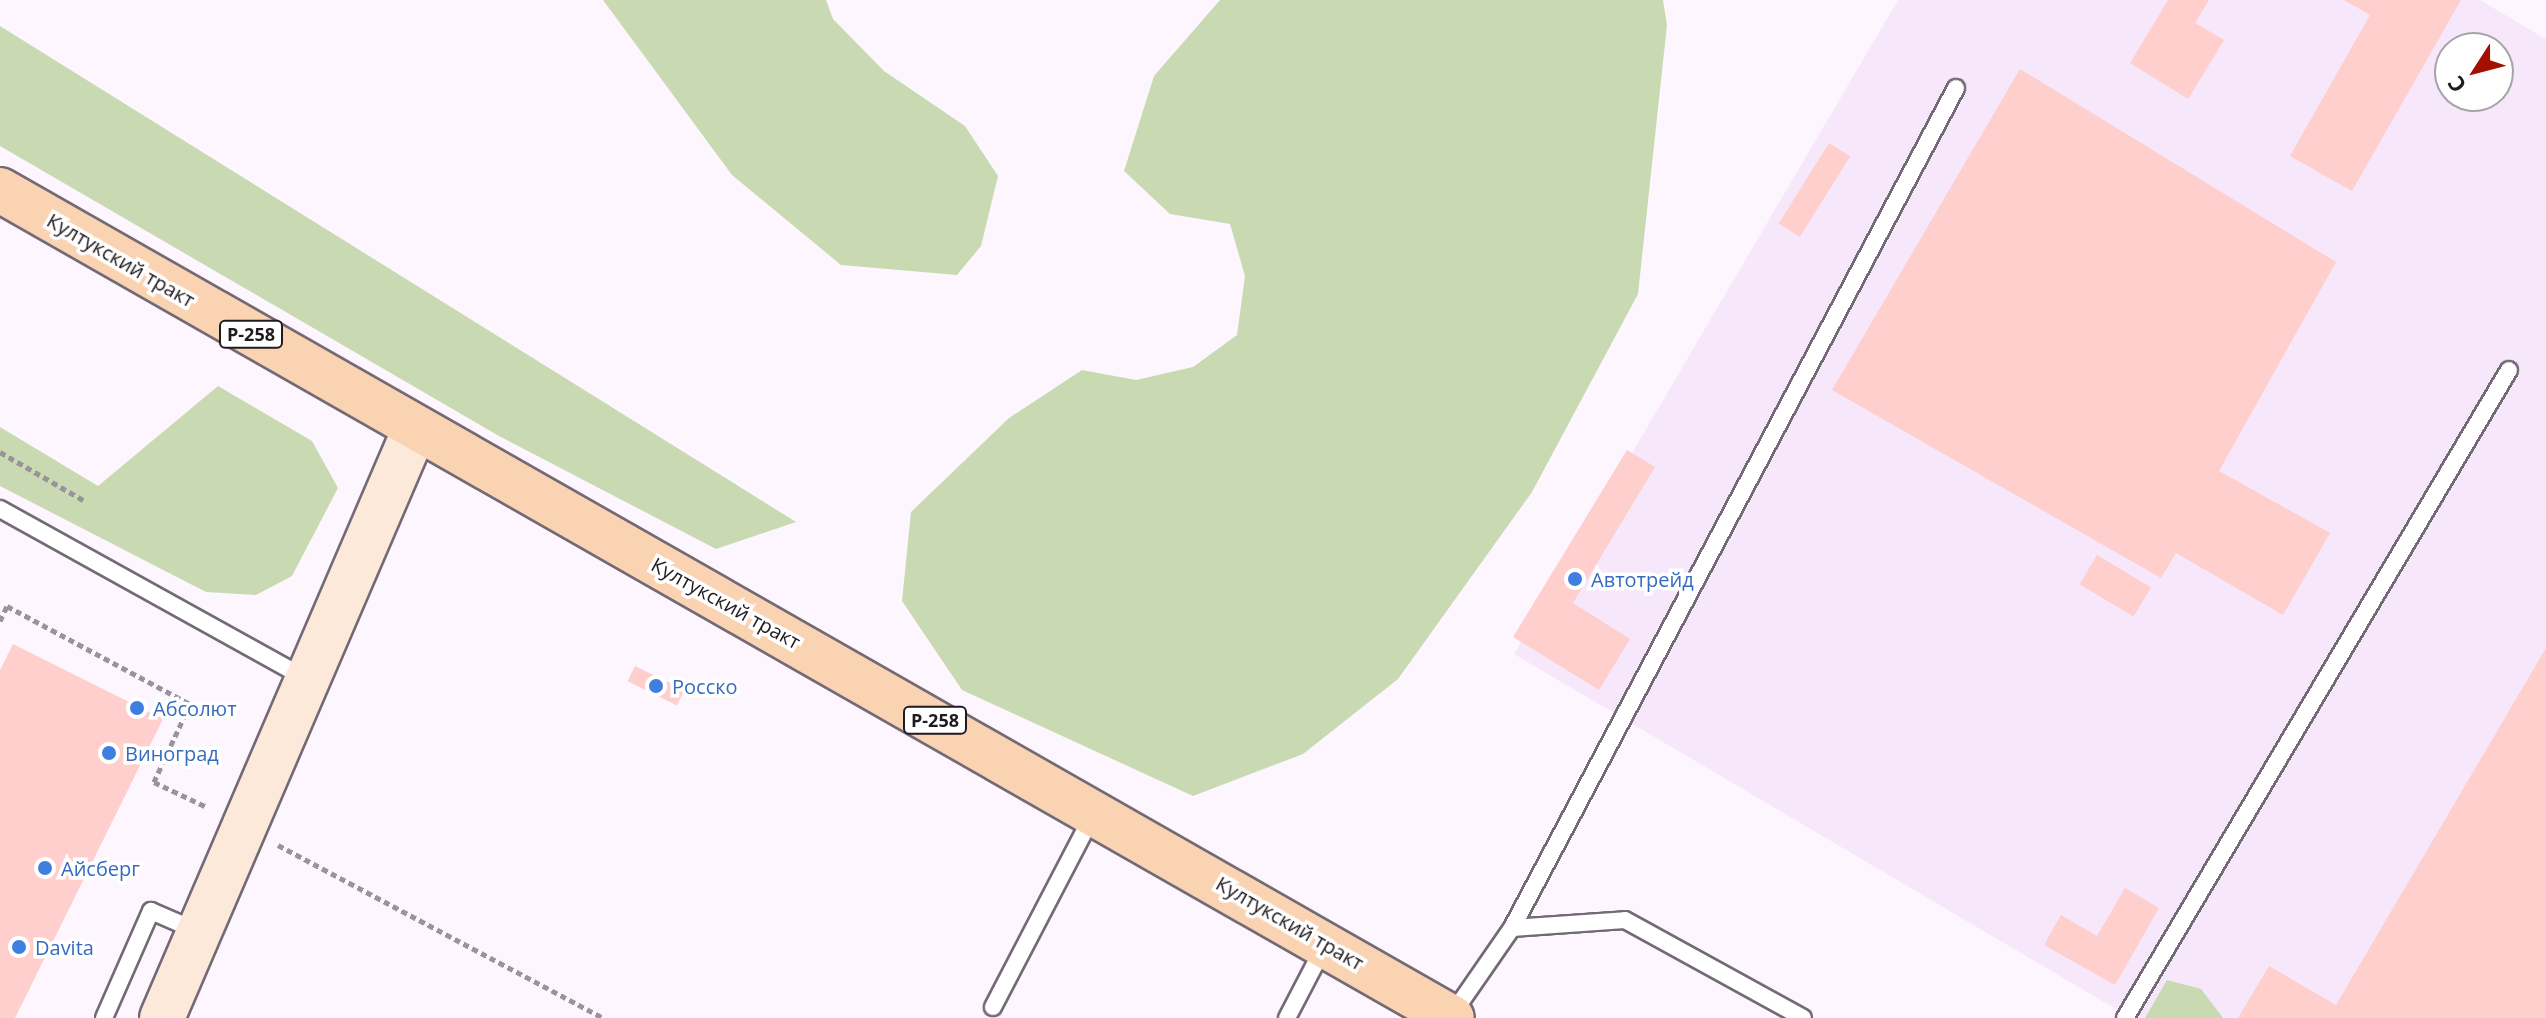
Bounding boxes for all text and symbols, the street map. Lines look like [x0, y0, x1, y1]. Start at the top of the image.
north arrow [2434, 32, 2514, 112]
text: С [2440, 70, 2472, 99]
street label: Култукский тракт [43, 208, 199, 312]
road number: Р-258 [219, 320, 283, 348]
street label: Култукский тракт [647, 552, 805, 654]
place label: Автотрейд [1591, 567, 1694, 591]
marker: Автотрейд [1566, 570, 1584, 588]
place label: Росско [672, 674, 738, 698]
marker: Росско [647, 677, 665, 695]
place label: Абсолют [153, 696, 237, 720]
marker: Абсолют [128, 699, 146, 717]
road number: Р-258 [903, 706, 967, 734]
place label: Виноград [125, 741, 219, 765]
marker: Виноград [100, 744, 118, 762]
place label: Айсберг [61, 856, 140, 880]
marker: Айсберг [36, 859, 54, 877]
street label: Култукский тракт [1212, 871, 1368, 975]
place label: Davita [35, 935, 94, 959]
marker: Davita [10, 938, 28, 956]

